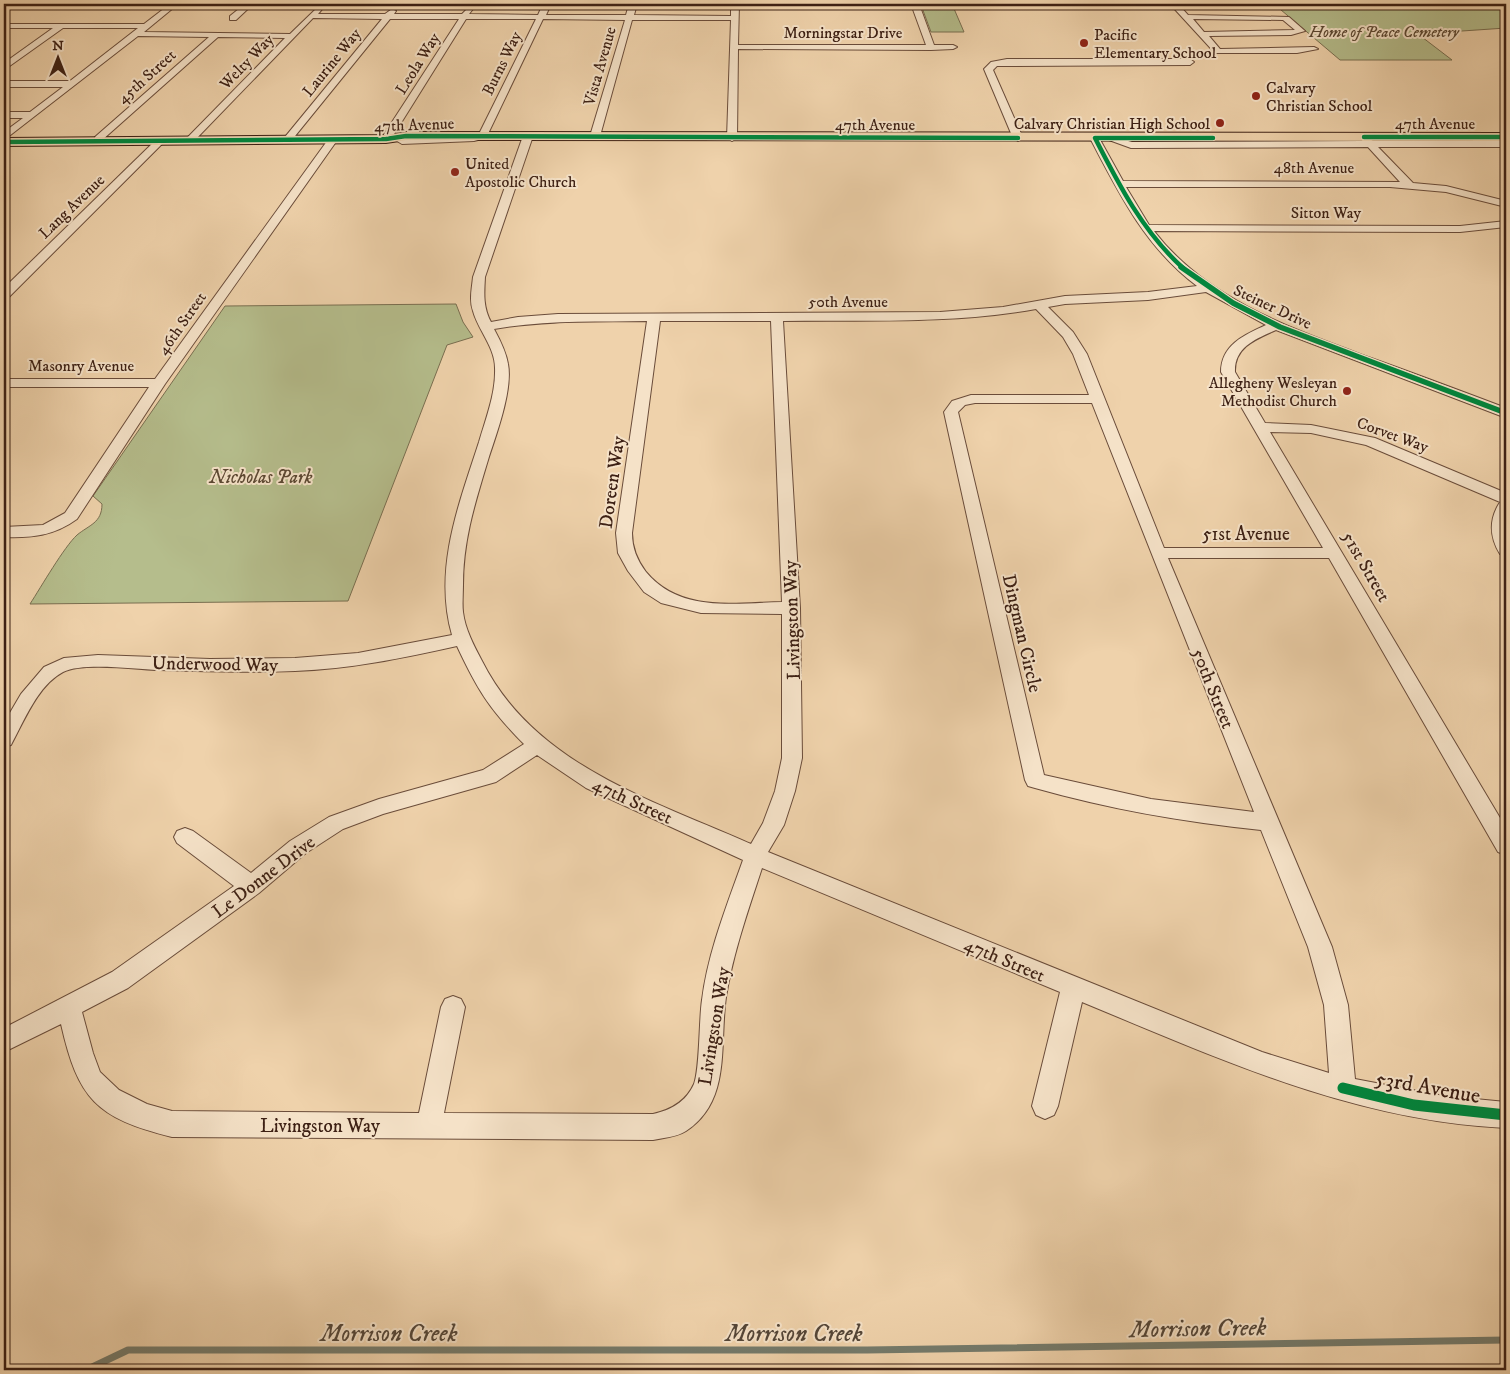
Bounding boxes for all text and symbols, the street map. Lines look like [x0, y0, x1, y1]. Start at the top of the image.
park label: Home of Peace Cemetery [1308, 22, 1461, 42]
street label: Morningstar Drive [784, 23, 903, 43]
street label: Laurine Way [298, 24, 366, 101]
street label: Vista Avenue [579, 24, 621, 109]
place label: Pacific Elementary School [1094, 25, 1217, 63]
street label: Burns Way [478, 28, 526, 99]
street label: Welty Way [215, 29, 278, 94]
street label: Leola Way [391, 29, 445, 98]
north arrow [32, 32, 82, 82]
text: N [52, 37, 64, 55]
marker: Pacific Elementary School [1078, 37, 1090, 49]
street label: 45th Street [113, 45, 180, 108]
place label: Calvary Christian School [1266, 78, 1372, 116]
marker: Calvary Christian School [1250, 90, 1262, 102]
street label: 47th Avenue [374, 114, 455, 136]
place label: Calvary Christian High School [1014, 114, 1210, 134]
street label: 47th Avenue [1395, 114, 1475, 134]
street label: 47th Avenue [835, 115, 915, 135]
marker: Calvary Christian High School [1214, 117, 1226, 129]
place label: United Apostolic Church [465, 154, 577, 192]
street label: 48th Avenue [1274, 158, 1355, 178]
marker: United Apostolic Church [449, 166, 461, 178]
street label: Lang Avenue [35, 170, 109, 243]
street label: Sitton Way [1291, 203, 1362, 223]
street label: Steiner Drive [1230, 280, 1315, 334]
street label: 46th Street [153, 288, 211, 359]
street label: 50th Avenue [808, 292, 888, 312]
street label: Masonry Avenue [28, 356, 134, 376]
place label: Allegheny Wesleyan Methodist Church [1209, 373, 1338, 411]
marker: Allegheny Wesleyan Methodist Church [1341, 385, 1353, 397]
street label: Corvet Way [1354, 413, 1432, 457]
street label: Doreen Way [595, 433, 631, 530]
park label: Nicholas Park [209, 466, 313, 489]
street label: 51st Avenue [1202, 523, 1290, 546]
street label: 51st Street [1336, 527, 1395, 606]
street label: Livingston Way [779, 559, 806, 680]
street label: Dingman Circle [997, 572, 1046, 695]
street label: 50th Street [1186, 645, 1239, 732]
street label: Underwood Way [152, 652, 279, 677]
street label: 47th Street [589, 773, 676, 830]
street label: Le Donne Drive [208, 831, 320, 923]
street label: 47th Street [961, 933, 1048, 988]
street label: Livingston Way [694, 964, 735, 1087]
street label: 53rd Avenue [1373, 1065, 1482, 1110]
street label: Livingston Way [260, 1115, 381, 1138]
water label: Morrison Creek [1127, 1313, 1267, 1345]
water label: Morrison Creek [319, 1319, 457, 1349]
water label: Morrison Creek [724, 1319, 862, 1349]

